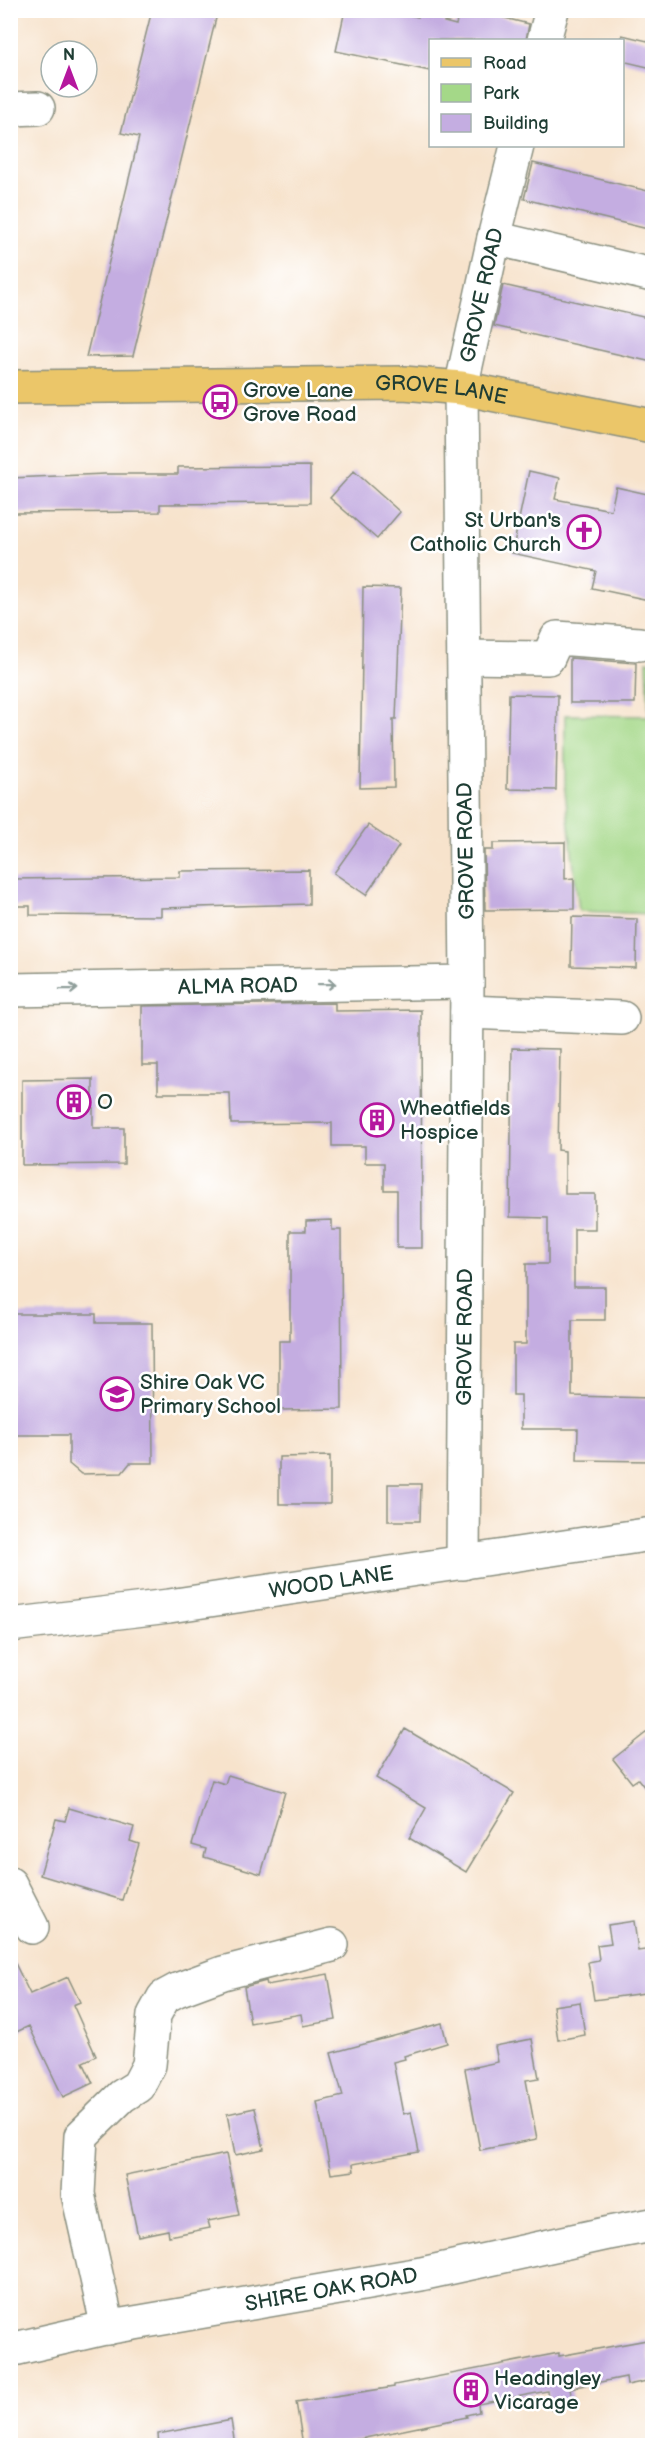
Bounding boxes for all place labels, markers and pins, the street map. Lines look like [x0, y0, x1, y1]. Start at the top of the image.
place label: Grove Lane Grove Road [243, 378, 356, 427]
bus stop icon: Grove Lane Grove Road [202, 384, 238, 420]
place label: St Urban's Catholic Church [410, 508, 561, 557]
church icon: St Urban's Catholic Church [566, 514, 602, 550]
building icon: O [56, 1084, 92, 1120]
place label: O [97, 1090, 113, 1115]
place label: Wheatfields Hospice [400, 1096, 510, 1145]
building icon: Wheatfields Hospice [359, 1102, 395, 1138]
place label: Shire Oak VC Primary School [140, 1370, 281, 1419]
school or university icon: Shire Oak VC Primary School [99, 1376, 135, 1412]
place label: Headingley Vicarage [494, 2366, 601, 2415]
building icon: Headingley Vicarage [453, 2372, 489, 2408]

